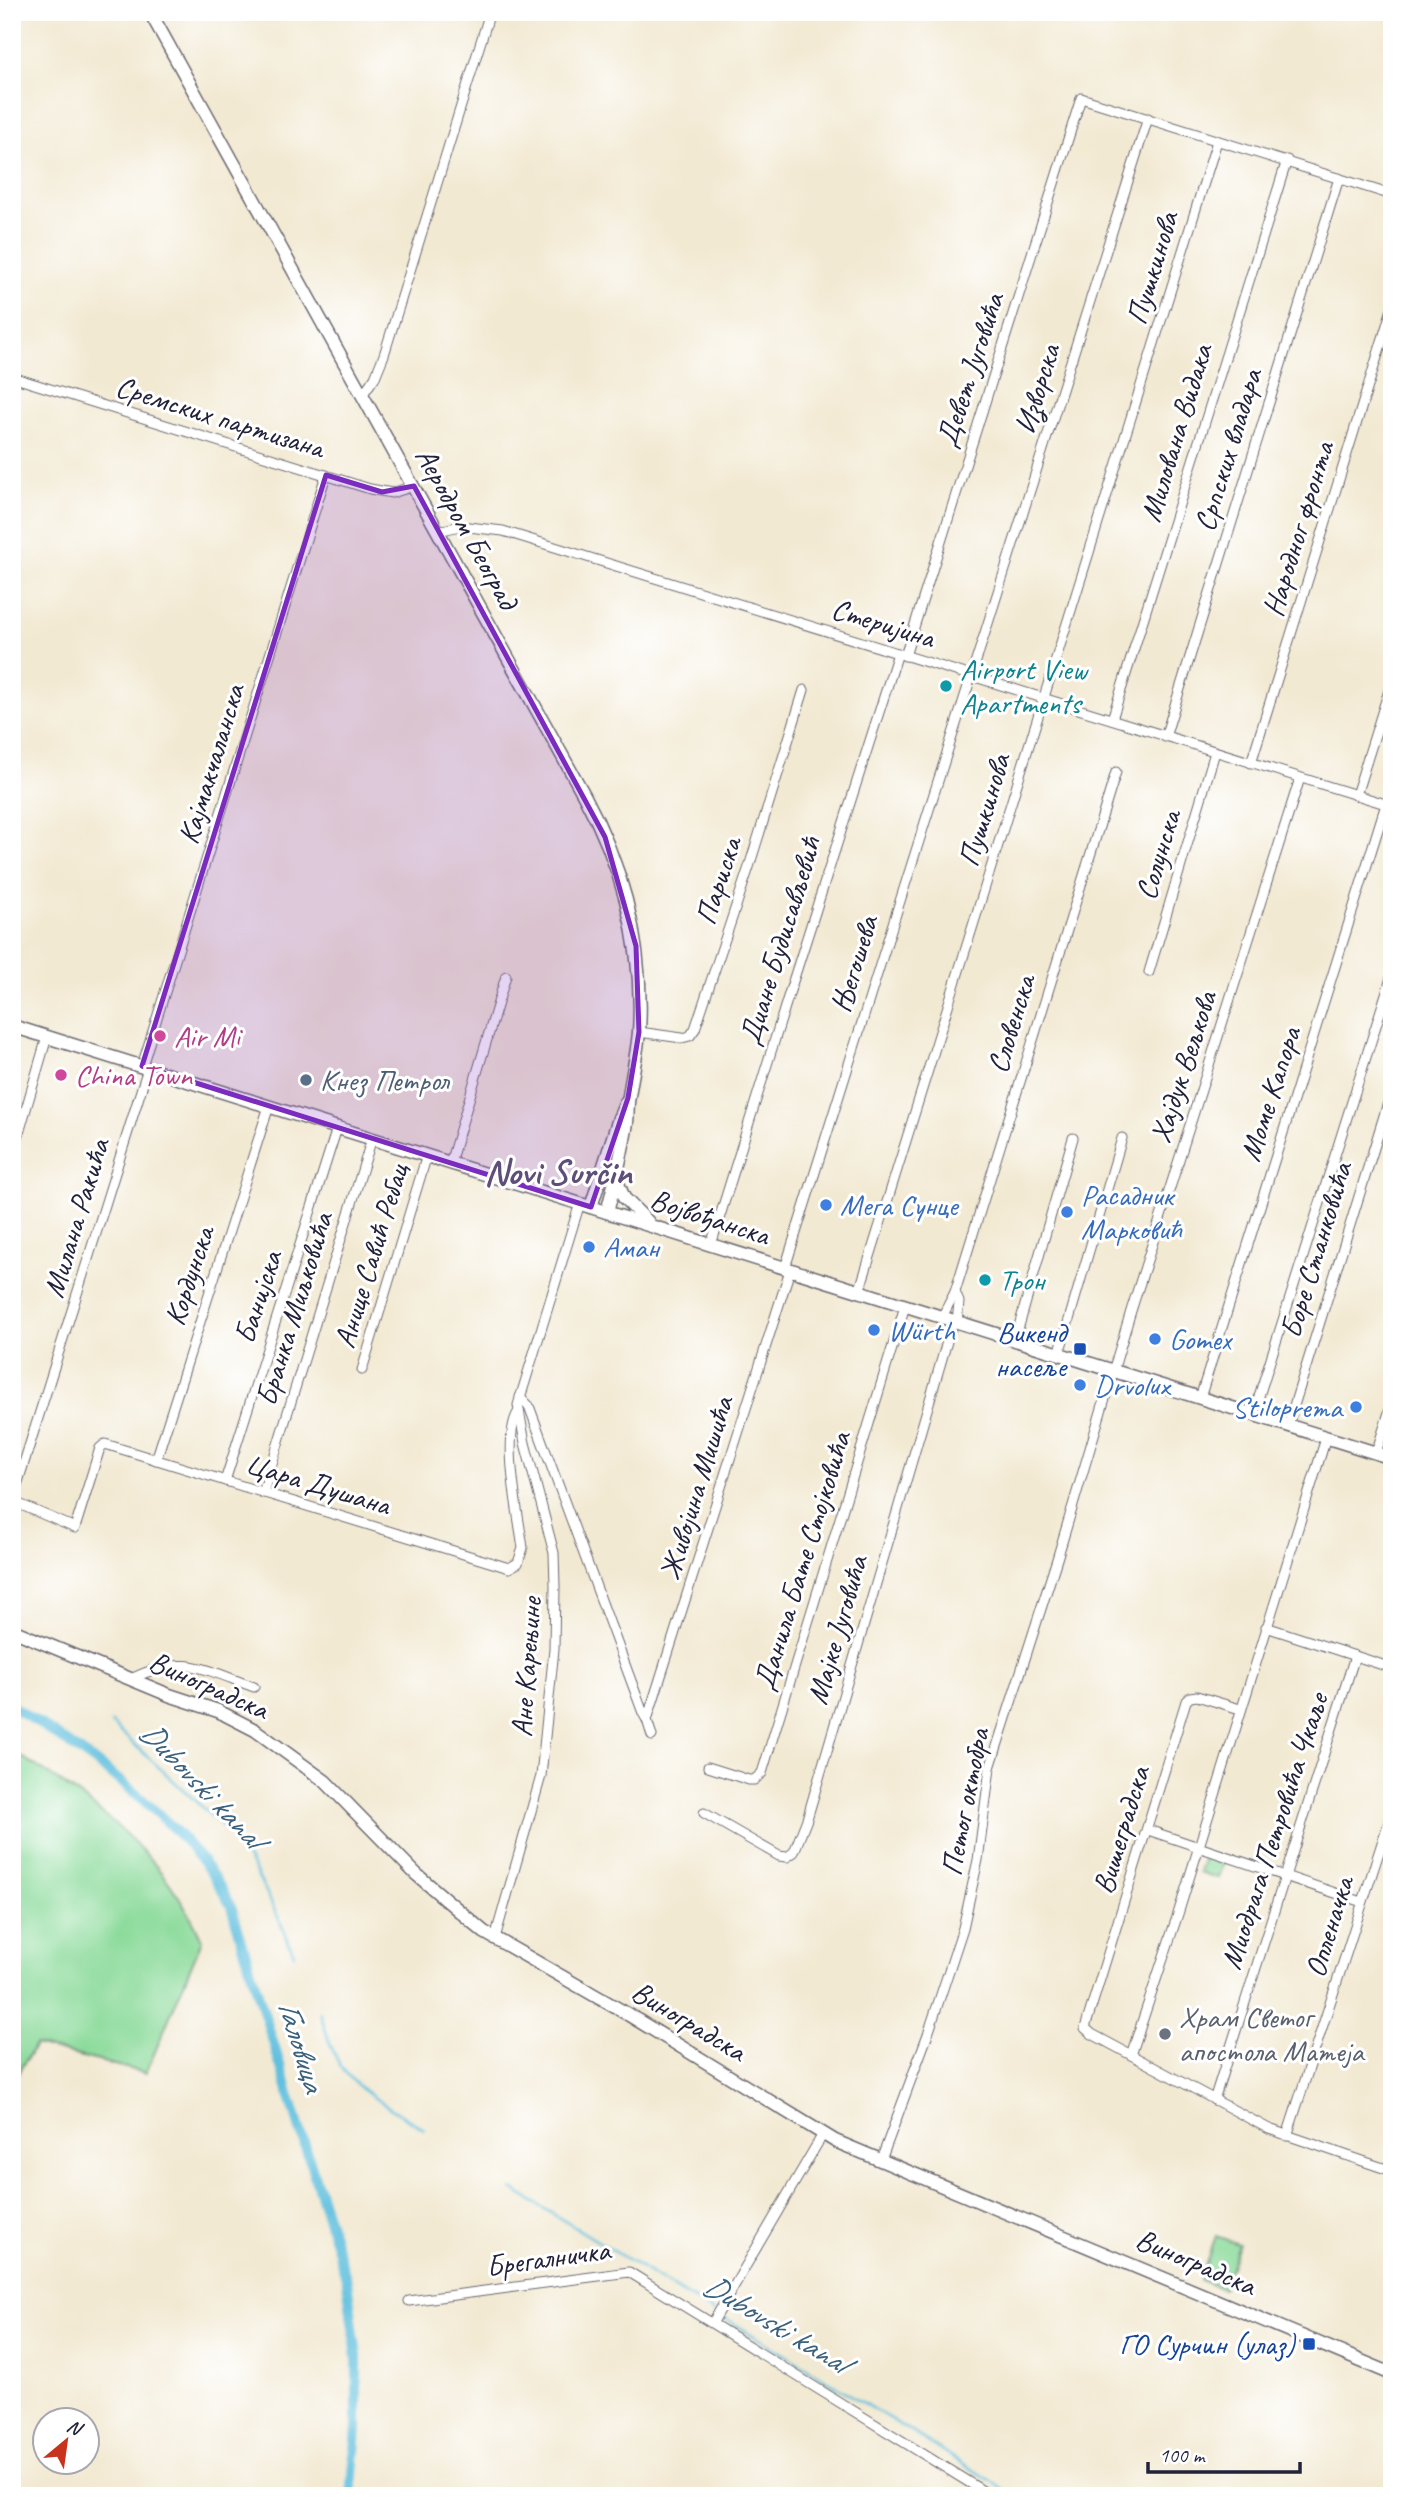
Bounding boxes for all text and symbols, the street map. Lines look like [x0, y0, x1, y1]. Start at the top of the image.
street label: Пушкинова [1117, 205, 1188, 329]
street label: Девет Југовића [927, 286, 1013, 452]
street label: Изворска [1005, 338, 1069, 438]
street label: Милована Видака [1131, 338, 1222, 526]
street label: Српских владара [1185, 363, 1271, 536]
street label: Сремских партизана [111, 367, 331, 467]
street label: Народног фронта [1253, 435, 1343, 621]
street label: Аеродром Београд [407, 440, 528, 618]
street label: Стеријина [827, 589, 941, 657]
place label: Airport View Apartments [960, 650, 1089, 722]
street label: Кајмакчаланска [169, 678, 254, 848]
marker: Airport View Apartments [938, 678, 954, 694]
street label: Пушкинова [949, 747, 1020, 871]
street label: Солунска [1126, 803, 1190, 904]
street label: Париска [686, 830, 751, 929]
street label: Диане Будисављевић [730, 830, 830, 1049]
street label: Његошева [821, 909, 887, 1017]
street label: Словенска [978, 968, 1045, 1077]
street label: Хајдук Вељкова [1141, 985, 1226, 1147]
place label: Air Mi [174, 1017, 243, 1055]
street label: Моме Капора [1231, 1020, 1310, 1166]
marker: Air Mi [152, 1028, 168, 1044]
place label: China Town [75, 1056, 194, 1094]
place label: Кнез Петрол [320, 1061, 450, 1099]
marker: China Town [53, 1067, 69, 1083]
marker: Кнез Петрол [298, 1072, 314, 1088]
street label: Милана Ракића [34, 1132, 119, 1302]
district label: Novi Surčin [484, 1148, 633, 1195]
street label: Боре Станковића [1271, 1156, 1361, 1342]
street label: Анице Савић Ребац [325, 1158, 417, 1352]
place label: Расадник Марковић [1081, 1176, 1183, 1248]
street label: Војвођанска [646, 1180, 776, 1255]
place label: Мега Сунце [840, 1186, 960, 1224]
marker: Мега Сунце [818, 1197, 834, 1213]
marker: Расадник Марковић [1059, 1204, 1075, 1220]
street label: Бранка Миљковића [247, 1206, 342, 1410]
street label: Кордунска [155, 1219, 224, 1330]
place label: Аман [603, 1228, 661, 1266]
marker: Аман [581, 1239, 597, 1255]
street label: Банијска [225, 1244, 291, 1348]
place label: Трон [999, 1261, 1046, 1299]
marker: Трон [977, 1272, 993, 1288]
place label: Würth [888, 1311, 955, 1349]
place label: Викенд насеље [995, 1313, 1069, 1385]
place label: Gomex [1169, 1320, 1234, 1358]
marker: Würth [866, 1322, 882, 1338]
marker: Gomex [1147, 1331, 1163, 1347]
marker: Викенд насеље [1072, 1341, 1088, 1357]
place label: Drvolux [1094, 1366, 1172, 1404]
marker: Drvolux [1072, 1377, 1088, 1393]
place label: Stiloprema [1232, 1388, 1344, 1426]
street label: Живојина Мишића [650, 1390, 742, 1584]
marker: Stiloprema [1348, 1399, 1364, 1415]
street label: Данила Бате Стојковића [745, 1425, 860, 1695]
street label: Цара Душана [241, 1444, 397, 1525]
street label: Мајке Југовића [798, 1550, 877, 1709]
street label: Ане Карењине [502, 1594, 550, 1738]
street label: Виноградска [143, 1642, 276, 1729]
street label: Миодрага Петровића Чкаље [1211, 1686, 1337, 1974]
water label: Dubovski kanal [131, 1712, 279, 1864]
street label: Петог октобра [932, 1723, 998, 1879]
street label: Вишеградска [1084, 1760, 1159, 1898]
street label: Опленачка [1296, 1870, 1363, 1982]
street label: Виноградска [625, 1972, 755, 2071]
water label: Галовица [268, 1996, 335, 2099]
place label: Храм Светог апостола Матеја [1179, 1998, 1366, 2070]
marker: Храм Светог апостола Матеја [1157, 2026, 1173, 2042]
street label: Виноградска [1130, 2220, 1263, 2305]
street label: Брегалничка [484, 2230, 614, 2285]
water label: Dubovski kanal [696, 2265, 864, 2388]
place label: ГО Сурчин (улаз) [1120, 2325, 1297, 2363]
marker: ГО Сурчин (улаз) [1301, 2336, 1317, 2352]
north arrow [32, 2406, 102, 2476]
text: N [63, 2414, 88, 2442]
scale bar [1148, 2431, 1301, 2475]
text: 100 m [1159, 2442, 1206, 2468]

